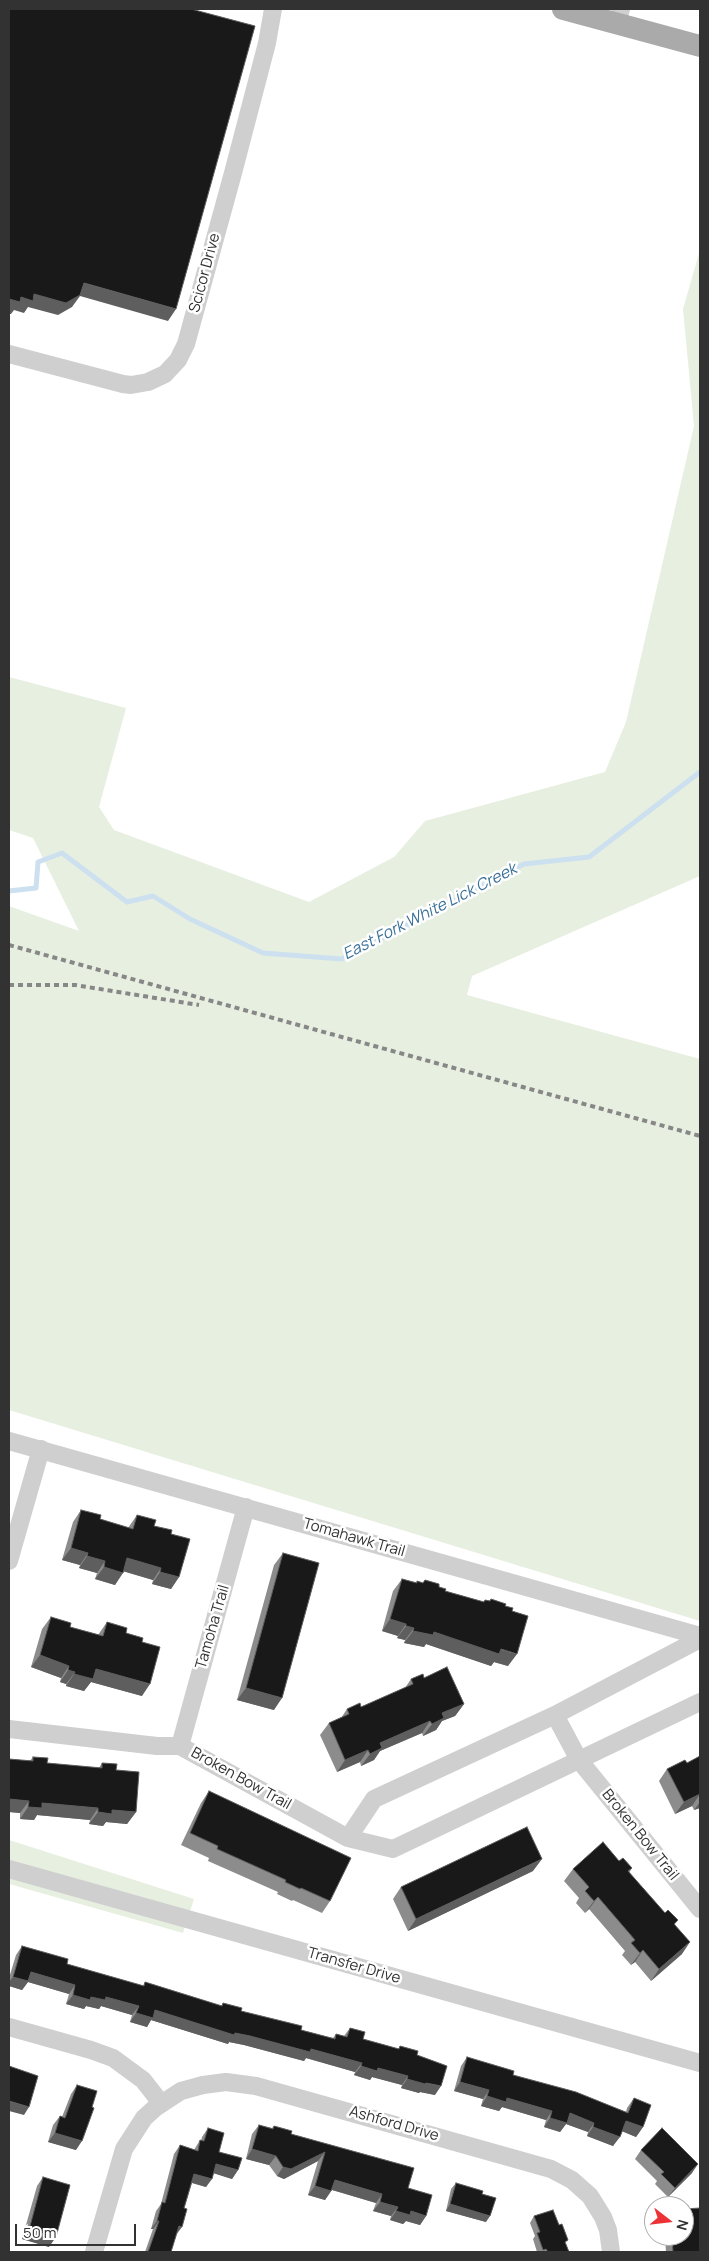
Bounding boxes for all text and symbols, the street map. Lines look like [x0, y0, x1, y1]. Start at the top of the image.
street label: Scicor Drive [186, 231, 224, 315]
water label: East Fork White Lick Creek [340, 860, 520, 964]
street label: Tomahawk Trail [301, 1515, 407, 1561]
street label: Tamoha Trail [192, 1583, 234, 1671]
street label: Broken Bow Trail [188, 1744, 294, 1814]
street label: Broken Bow Trail [598, 1786, 682, 1884]
street label: Transfer Drive [306, 1944, 402, 1988]
street label: Ashford Drive [347, 2103, 441, 2145]
north arrow [644, 2196, 694, 2246]
scale bar [18, 2214, 139, 2246]
text: N [672, 2218, 693, 2232]
text: 50 m [23, 2222, 57, 2243]

